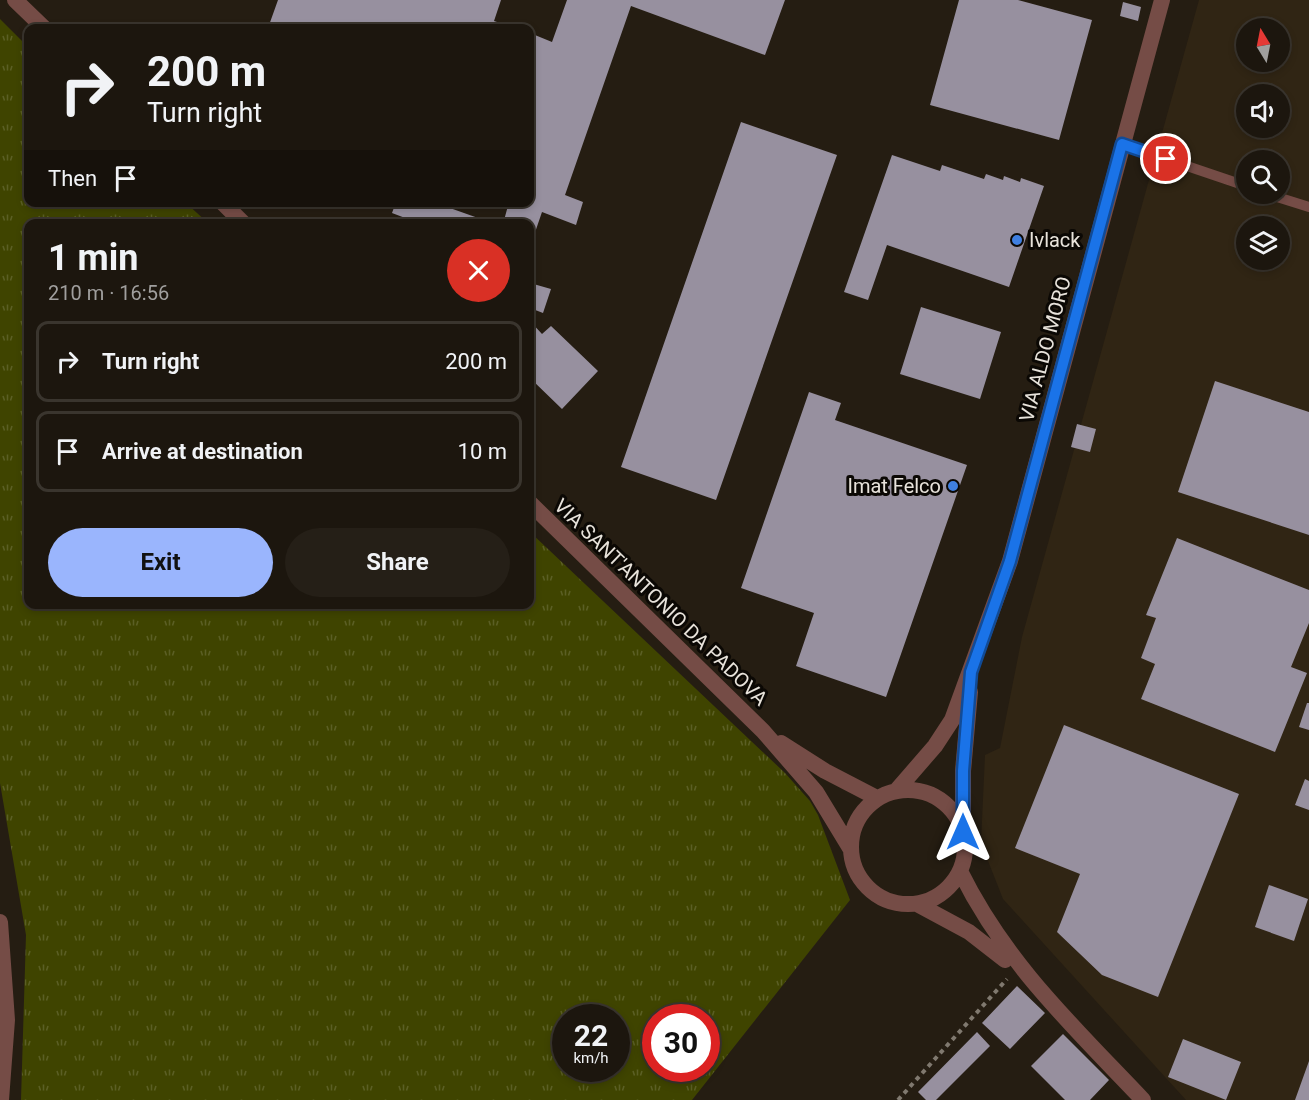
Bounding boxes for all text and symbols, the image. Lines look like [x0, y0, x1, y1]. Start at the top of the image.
north arrow [1236, 18, 1290, 72]
map controls [1236, 18, 1290, 270]
text: 200 m [147, 47, 266, 96]
icon: right [48, 48, 126, 126]
button: sound [1236, 84, 1290, 138]
text: Turn right [147, 97, 262, 129]
pin [1140, 133, 1191, 184]
icon: arrive [1149, 142, 1182, 175]
button: search [1236, 150, 1290, 204]
icon: arrive [109, 162, 142, 195]
text: Then [48, 166, 97, 191]
button: layers [1236, 216, 1290, 270]
place label: Ivlack [1029, 228, 1081, 252]
marker: Ivlack [1010, 233, 1024, 247]
text: 1 min [48, 237, 139, 279]
button: close [447, 239, 510, 302]
street label: VIA ALDO MORO [1014, 274, 1076, 424]
text: 210 m · 16:56 [48, 281, 169, 305]
icon: right [51, 345, 84, 378]
text: Turn right [102, 349, 199, 374]
text: 200 m [445, 349, 507, 374]
icon: arrive [51, 435, 84, 468]
text: Arrive at destination [102, 439, 303, 464]
text: 10 m [458, 439, 507, 464]
place label: Imat Felco [847, 474, 941, 498]
marker: Imat Felco [946, 479, 960, 493]
street label: VIA SANT'ANTONIO DA PADOVA [549, 494, 773, 710]
button: Exit [48, 528, 273, 597]
button: Share [285, 528, 510, 597]
position arrow [931, 800, 995, 864]
speed limit sign: 30 [642, 1004, 720, 1082]
text: 22 [574, 1018, 608, 1053]
text: km/h [573, 1049, 609, 1067]

